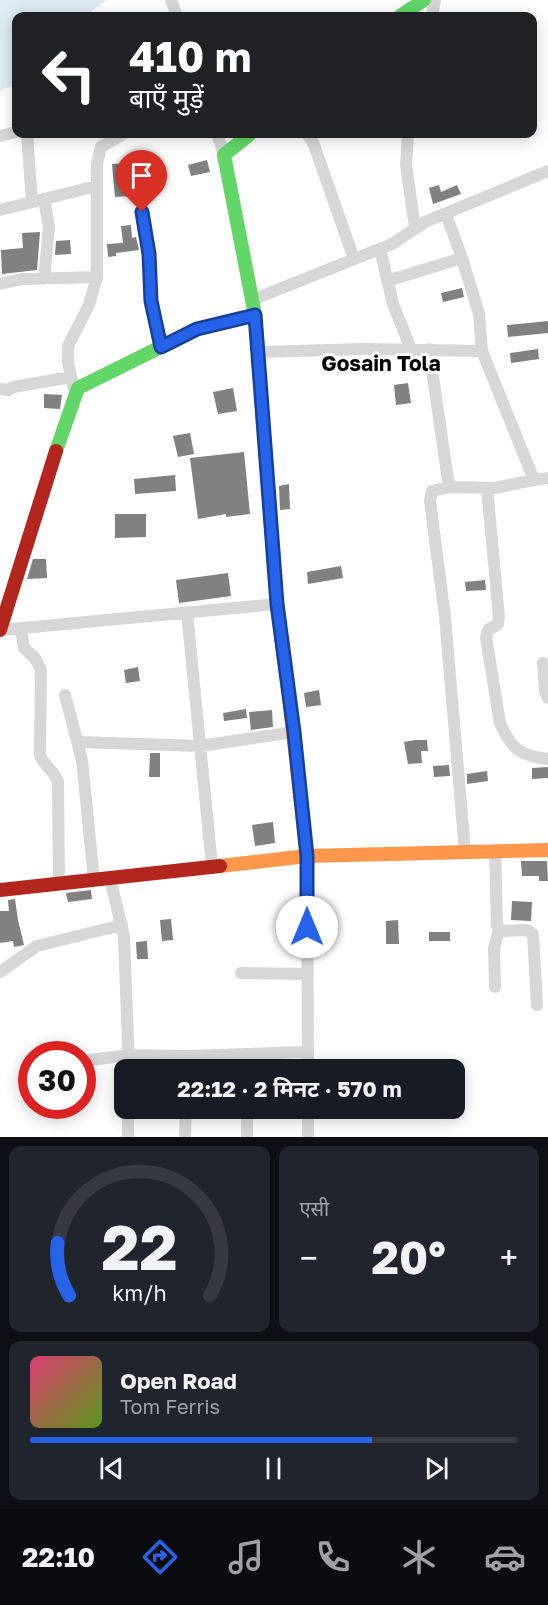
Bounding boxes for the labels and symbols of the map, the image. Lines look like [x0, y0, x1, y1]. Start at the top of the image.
pin [116, 150, 167, 212]
district label: Gosain Tola [321, 350, 441, 376]
position arrow [275, 895, 339, 959]
speed limit sign: 30 [18, 1041, 96, 1119]

